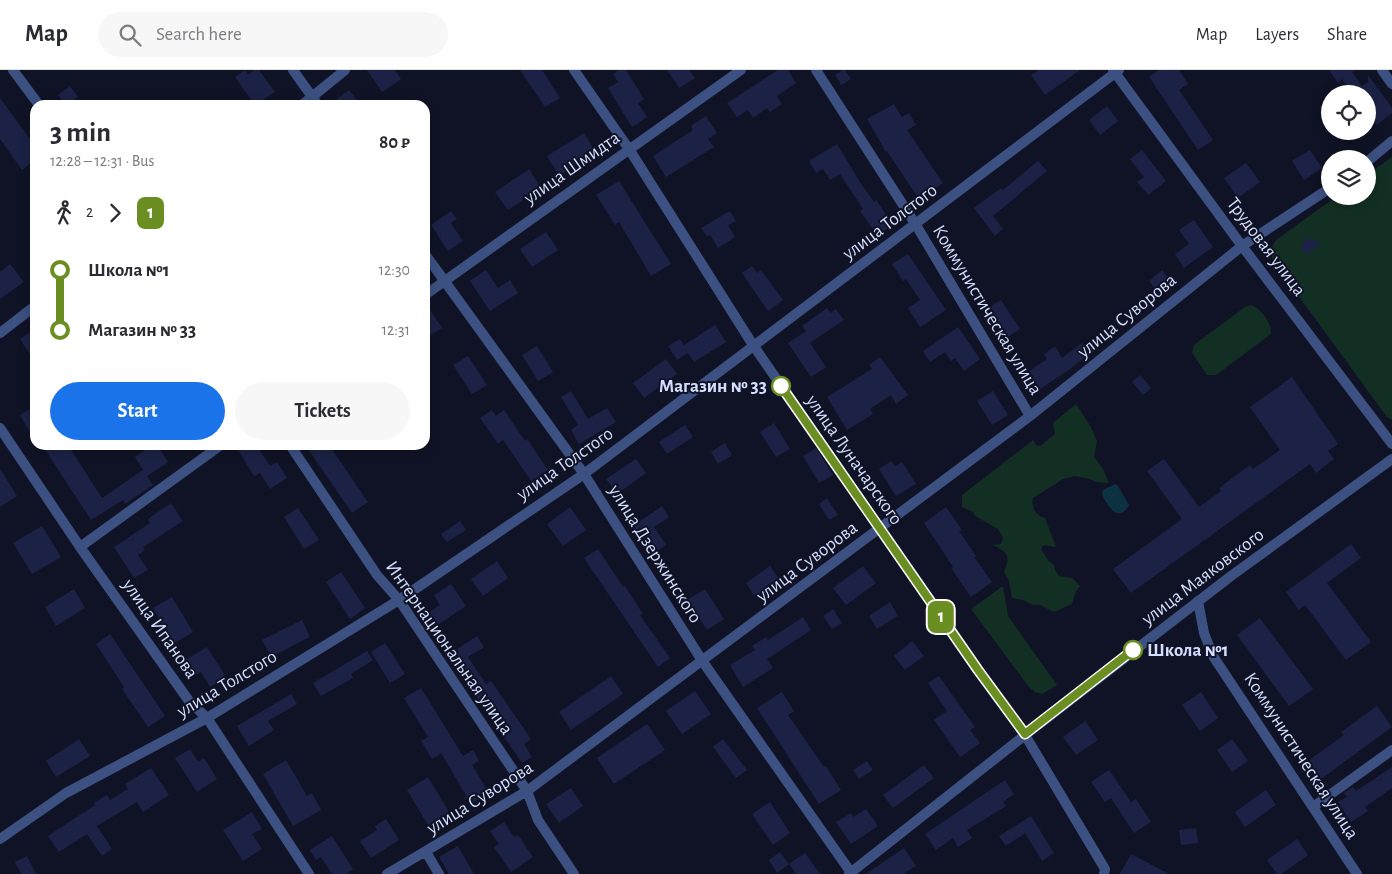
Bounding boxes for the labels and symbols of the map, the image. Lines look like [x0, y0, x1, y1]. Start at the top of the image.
street label: улица Шмидта [520, 128, 624, 209]
street label: улица Толстого [838, 181, 941, 264]
street label: Трудовая улица [1223, 194, 1309, 300]
street label: Коммунистическая улица [929, 222, 1045, 398]
street label: улица Суворова [1073, 270, 1180, 362]
marker: Магазин № 33 [771, 376, 791, 396]
place label: Магазин № 33 [659, 377, 767, 396]
street label: улица Луначарского [802, 391, 906, 528]
street label: улица Толстого [513, 424, 617, 505]
street label: улица Дзержинского [604, 481, 705, 626]
street label: улица Суворова [752, 518, 861, 607]
street label: улица Маяковского [1138, 525, 1268, 630]
street label: Интернациональная улица [382, 558, 516, 739]
street label: улица Ипанова [118, 575, 201, 683]
line badge: 1 [925, 601, 957, 633]
marker: Школа №1 [1123, 640, 1143, 660]
place label: Школа №1 [1147, 641, 1229, 660]
street label: улица Толстого [173, 647, 280, 722]
street label: Коммунистическая улица [1240, 669, 1362, 843]
street label: улица Суворова [423, 758, 537, 839]

